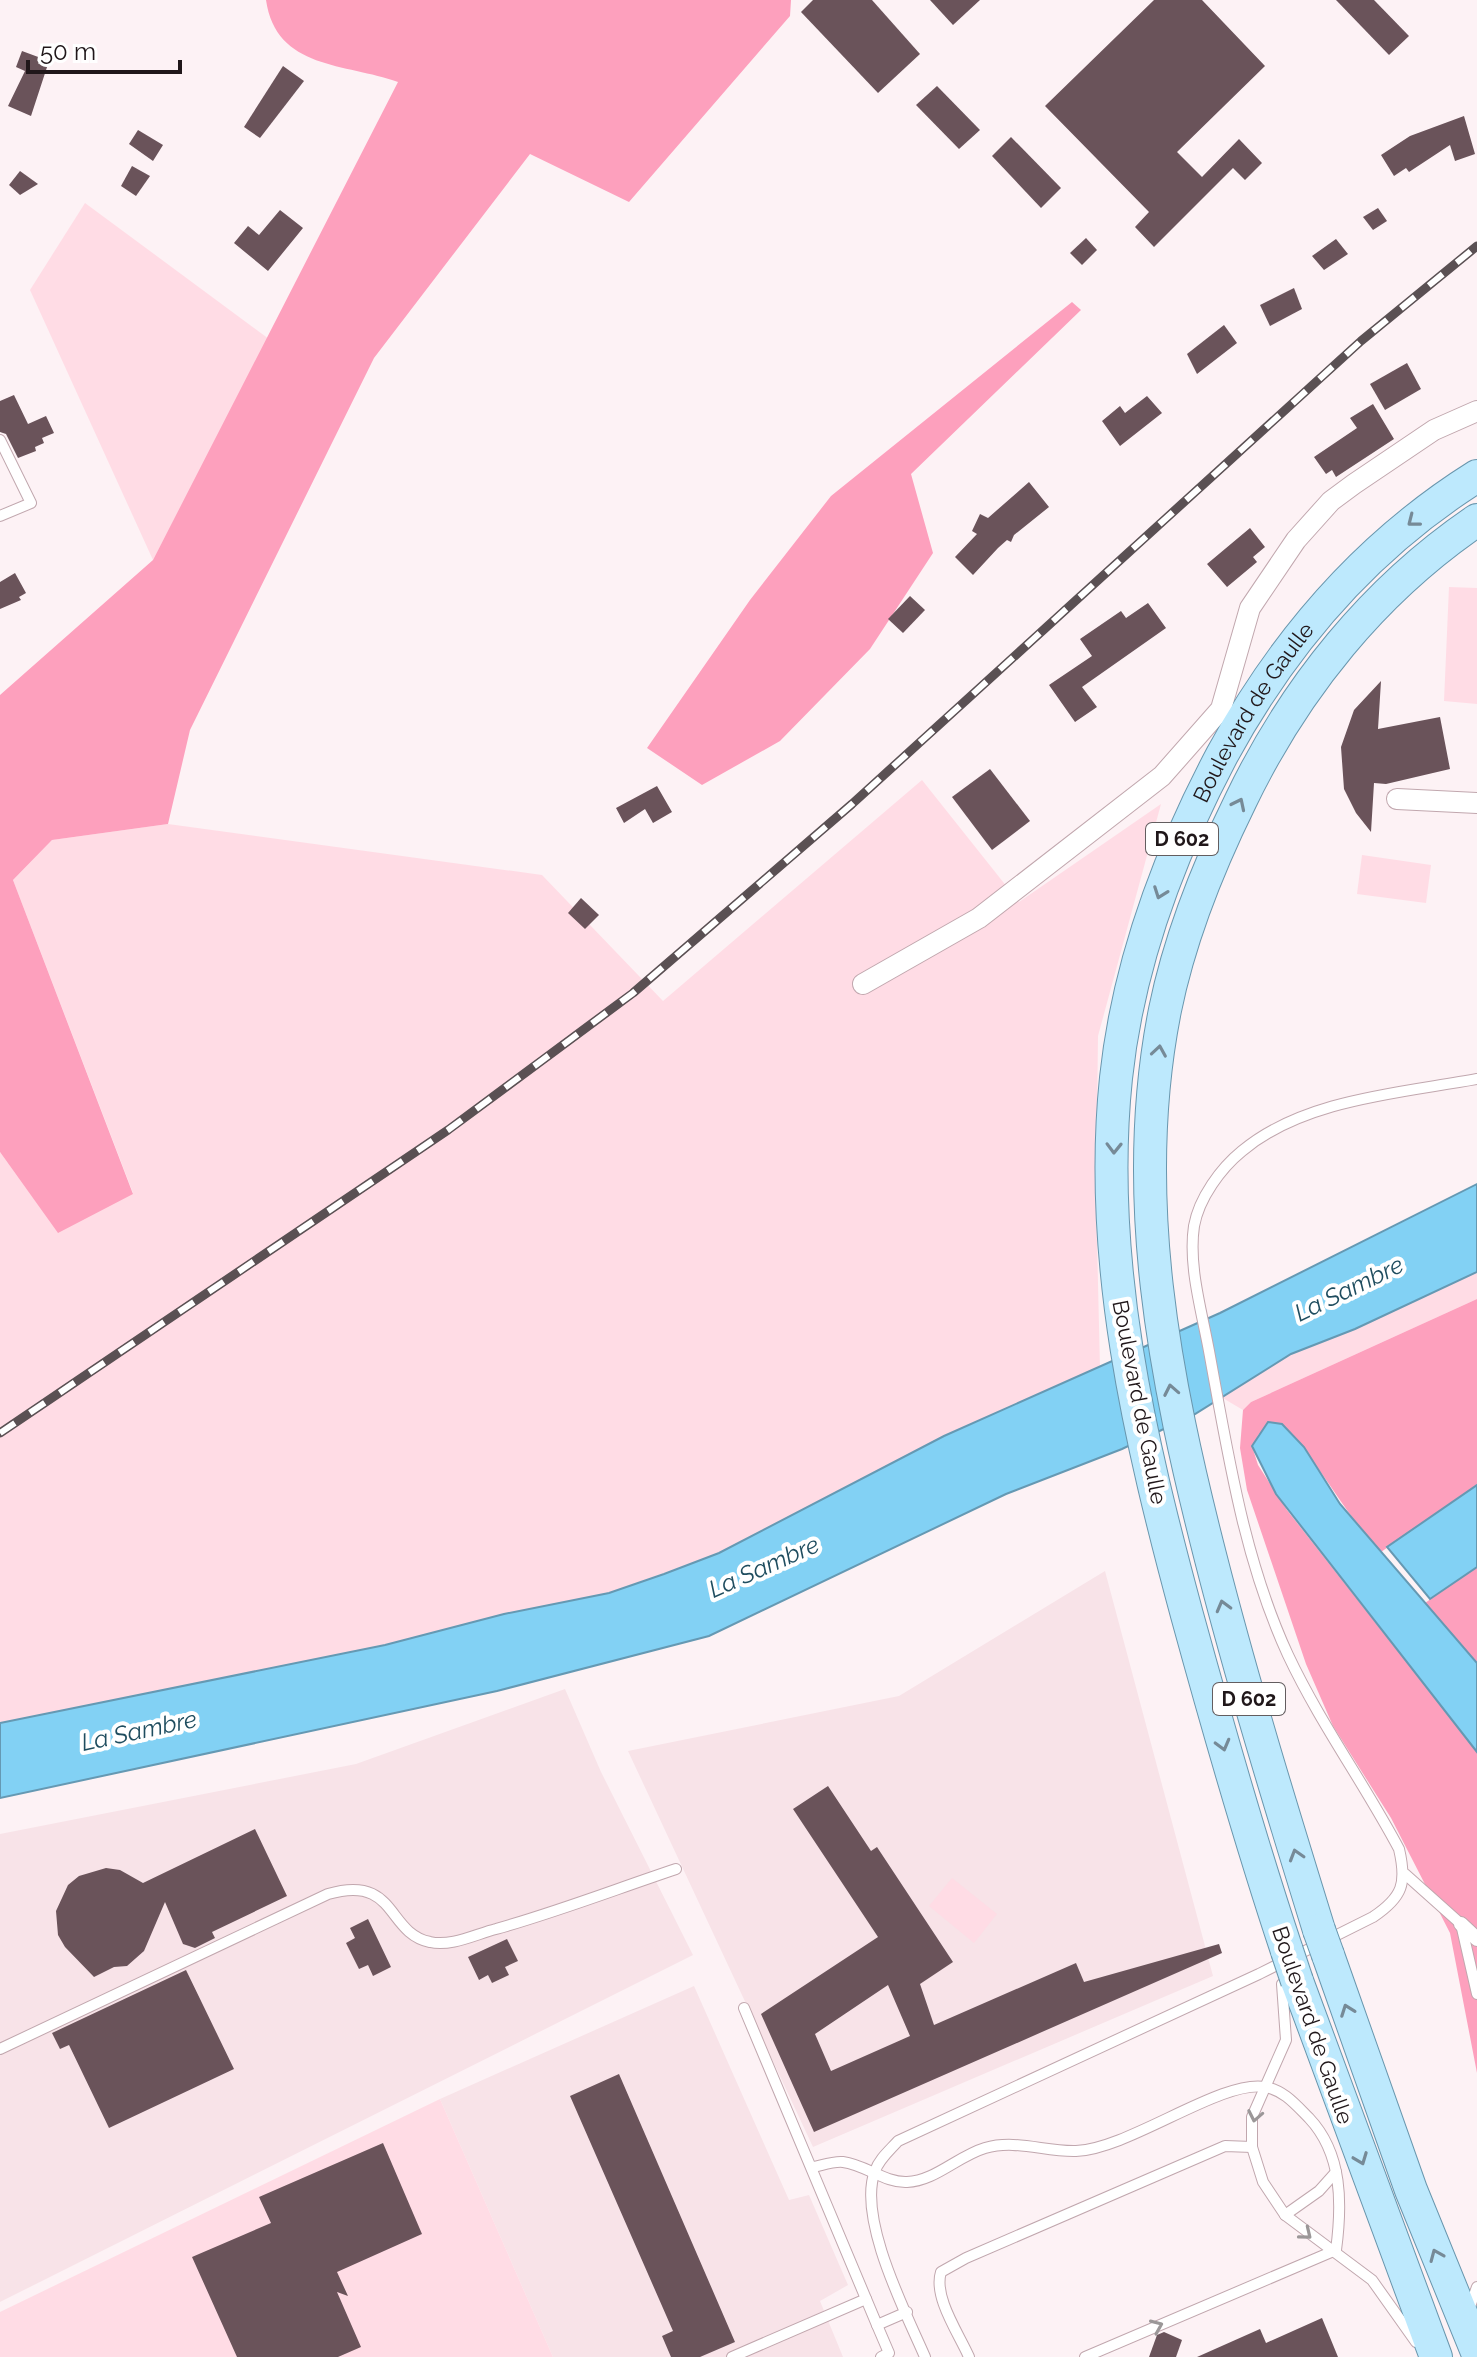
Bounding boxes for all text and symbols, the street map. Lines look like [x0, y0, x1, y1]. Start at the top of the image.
scale bar [28, 24, 180, 74]
text: 50 m [40, 37, 96, 66]
one-way arrow [1408, 511, 1422, 526]
street label: Boulevard de Gaulle [1187, 617, 1319, 806]
one-way arrow [1229, 798, 1244, 813]
road number: D 602 [1146, 823, 1218, 855]
one-way arrow [1154, 886, 1170, 900]
one-way arrow [1150, 1044, 1167, 1057]
one-way arrow [1105, 1142, 1123, 1155]
water label: La Sambre [1290, 1250, 1408, 1327]
street label: Boulevard de Gaulle [1107, 1298, 1173, 1506]
one-way arrow [1163, 1383, 1180, 1397]
water label: La Sambre [704, 1529, 824, 1604]
one-way arrow [1216, 1599, 1232, 1613]
road number: D 602 [1213, 1683, 1285, 1715]
water label: La Sambre [78, 1704, 200, 1757]
one-way arrow [1214, 1738, 1230, 1752]
one-way arrow [1289, 1849, 1305, 1863]
street label: Boulevard de Gaulle [1267, 1923, 1359, 2127]
one-way arrow [1341, 2004, 1357, 2018]
one-way arrow [1247, 2109, 1264, 2122]
one-way arrow [1351, 2151, 1368, 2165]
one-way arrow [1297, 2224, 1312, 2239]
one-way arrow [1430, 2248, 1446, 2263]
one-way arrow [1148, 2319, 1163, 2335]

